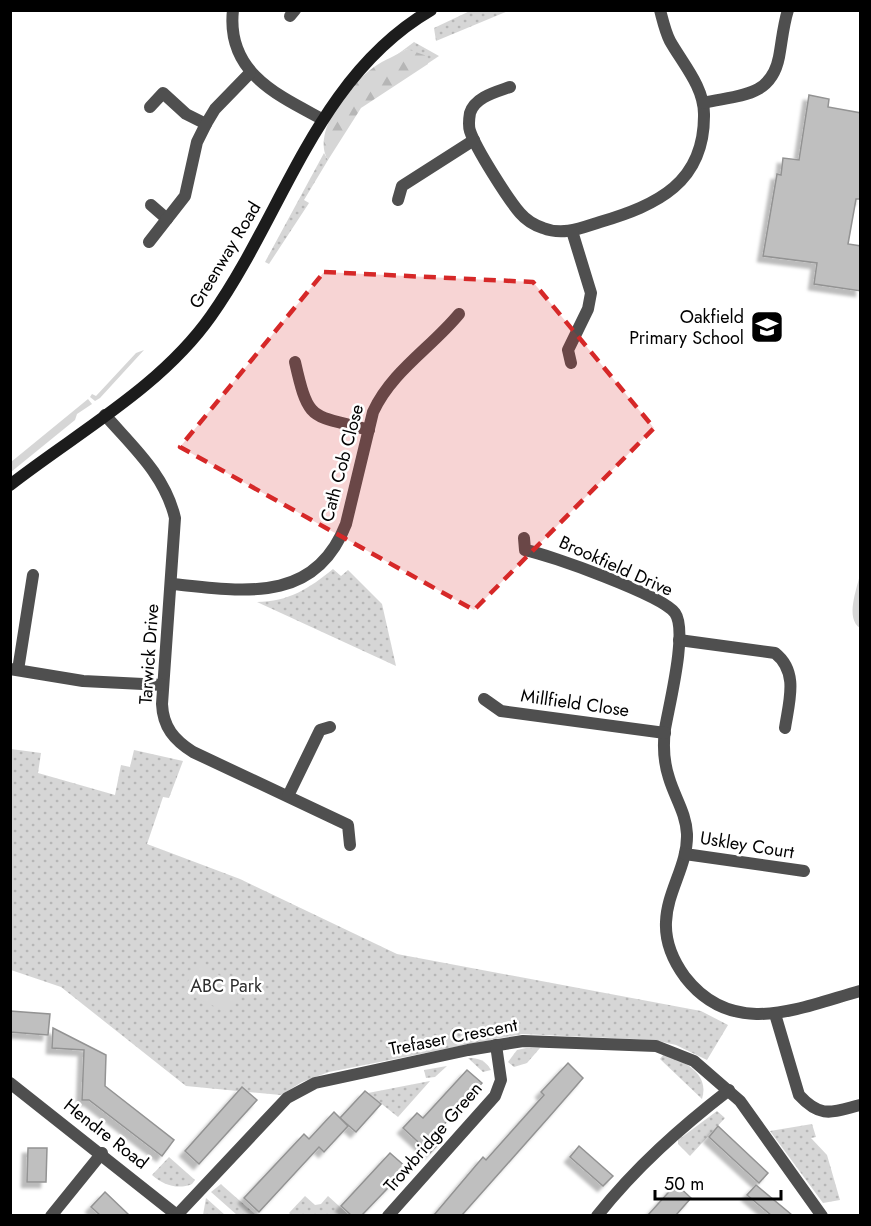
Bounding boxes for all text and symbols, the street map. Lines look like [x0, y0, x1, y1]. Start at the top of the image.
street label: Greenway Road [183, 197, 267, 313]
place label: Oakfield Primary School [629, 304, 744, 351]
school or university icon: Oakfield Primary School [749, 309, 785, 345]
street label: Cath Cob Close [314, 401, 370, 525]
street label: Brookfield Drive [555, 529, 677, 603]
street label: Tarwick Drive [133, 603, 165, 705]
street label: Millfield Close [519, 683, 631, 723]
street label: Uskley Court [698, 825, 797, 865]
park label: ABC Park [190, 973, 262, 999]
street label: Trefaser Crescent [387, 1012, 520, 1062]
street label: Trowbridge Green [378, 1076, 488, 1198]
street label: Hendre Road [58, 1093, 154, 1175]
scale bar [655, 1163, 781, 1201]
text: 50 m [664, 1171, 704, 1197]

